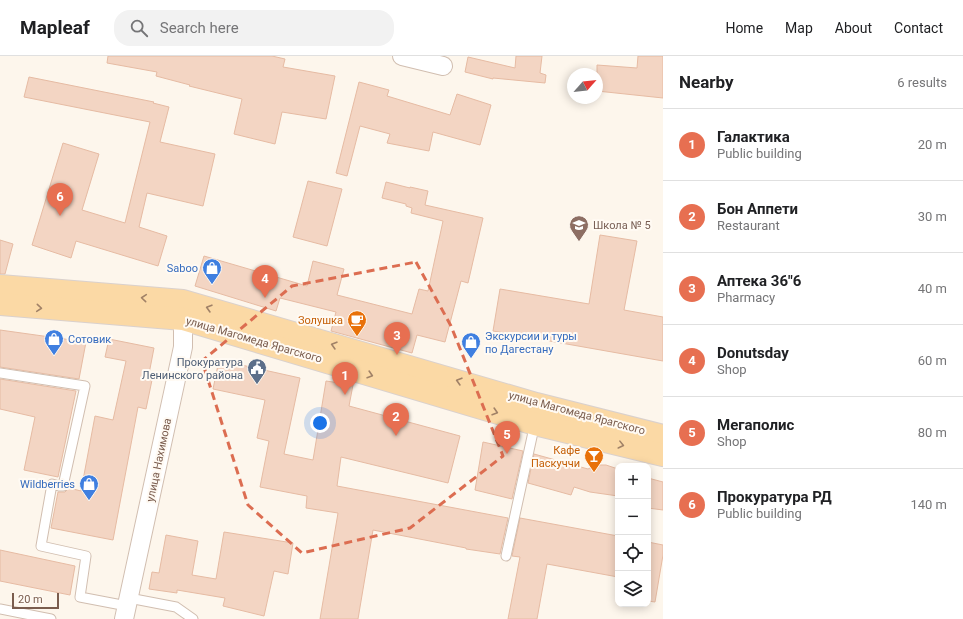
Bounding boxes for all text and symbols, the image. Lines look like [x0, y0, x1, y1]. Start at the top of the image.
search box [114, 10, 394, 46]
text: Mapleaf [20, 16, 90, 39]
icon: search [128, 17, 150, 39]
text: Search here [160, 19, 239, 37]
text: Home [725, 20, 763, 36]
text: Map [785, 20, 813, 36]
text: About [835, 20, 872, 36]
text: Contact [894, 20, 943, 36]
north arrow [567, 68, 603, 104]
text: Nearby [679, 72, 734, 92]
text: 6 results [897, 75, 947, 90]
text: Галактика [717, 128, 790, 146]
text: 1 [688, 137, 696, 152]
text: 20 m [918, 137, 947, 152]
text: Public building [717, 146, 802, 161]
pin: 6 [47, 183, 73, 216]
text: Бон Аппети [717, 200, 798, 218]
text: 2 [688, 209, 696, 224]
text: 30 m [918, 209, 947, 224]
school or university icon: Школа № 5 [568, 214, 590, 242]
text: Restaurant [717, 218, 780, 233]
place label: Школа № 5 [593, 219, 651, 232]
shop icon: Saboo [201, 257, 223, 285]
place label: Saboo [167, 262, 198, 275]
pin: 4 [252, 265, 278, 298]
text: Аптека 36"6 [717, 272, 801, 290]
text: 3 [688, 281, 696, 296]
text: 40 m [918, 281, 947, 296]
text: Pharmacy [717, 290, 775, 305]
one-way arrow [141, 293, 147, 302]
one-way arrow [36, 303, 42, 312]
one-way arrow [206, 304, 213, 313]
cafe icon: Золушка [346, 309, 368, 337]
street label: улица Магомеда Ярагского [184, 314, 324, 366]
place label: Золушка [298, 314, 343, 327]
pin: 3 [384, 322, 410, 355]
shop icon: Сотовик [43, 328, 65, 356]
place label: Экскурсии и туры по Дагестану [485, 330, 577, 356]
shop icon: Экскурсии и туры по Дагестану [460, 331, 482, 359]
place label: Сотовик [68, 333, 111, 346]
one-way arrow [330, 341, 337, 350]
text: Donutsday [717, 344, 789, 362]
text: 4 [688, 353, 696, 368]
text: 60 m [918, 353, 947, 368]
place label: Прокуратура Ленинского района [142, 356, 243, 382]
public building icon: Прокуратура Ленинского района [246, 357, 268, 385]
pin: 1 [332, 362, 358, 395]
text: Shop [717, 362, 747, 377]
one-way arrow [367, 370, 374, 379]
one-way arrow [455, 377, 462, 386]
street label: улица Магомеда Ярагского [507, 388, 647, 438]
pin: 2 [383, 403, 409, 436]
one-way arrow [491, 407, 498, 416]
your location [310, 413, 330, 433]
text: Мегаполис [717, 416, 794, 434]
street label: улица Нахимова [144, 417, 174, 503]
pin: 5 [494, 421, 520, 454]
text: 5 [688, 425, 696, 440]
text: 80 m [918, 425, 947, 440]
text: Shop [717, 434, 747, 449]
one-way arrow [617, 440, 624, 448]
place label: Кафе Паскуччи [531, 444, 580, 470]
bar icon: Кафе Паскуччи [583, 445, 605, 473]
map controls [615, 463, 651, 607]
button: + [615, 463, 651, 499]
shop icon: Wildberries [78, 473, 100, 501]
place label: Wildberries [20, 478, 75, 491]
text: Прокуратура РД [717, 488, 832, 506]
text: 6 [688, 497, 696, 512]
text: 140 m [910, 497, 947, 512]
button: − [615, 499, 651, 535]
text: Public building [717, 506, 802, 521]
button: locate [615, 535, 651, 571]
button: layers [615, 571, 651, 607]
scale bar [12, 591, 59, 610]
text: 20 m [18, 593, 43, 606]

